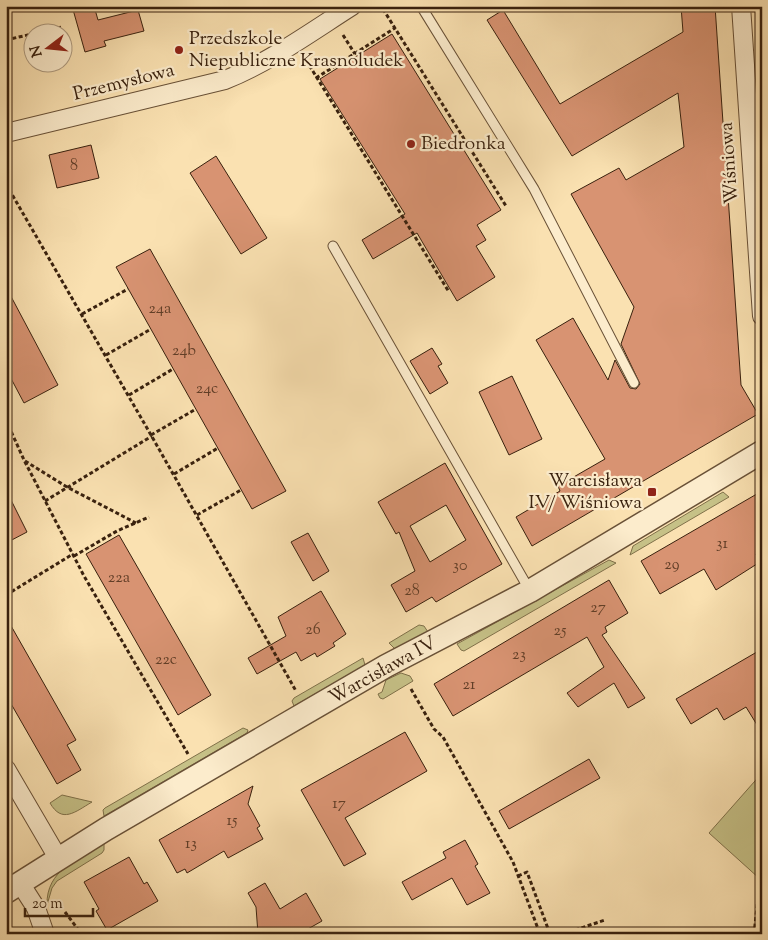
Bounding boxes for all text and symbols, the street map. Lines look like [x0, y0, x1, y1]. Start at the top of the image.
north arrow [22, 22, 72, 72]
place label: Przedszkole Niepubliczne Krasnoludek [189, 26, 404, 75]
text: N [26, 43, 49, 59]
marker: Przedszkole Niepubliczne Krasnoludek [173, 44, 185, 56]
street label: Przemysłowa [70, 57, 178, 109]
street label: Wiśniowa [714, 121, 746, 205]
place label: Biedronka [421, 131, 506, 158]
marker: Biedronka [405, 138, 417, 150]
house number: 8 [70, 155, 78, 178]
house number: 24a [149, 298, 172, 321]
house number: 24b [172, 340, 196, 363]
house number: 24c [196, 378, 218, 401]
place label: Warcisława IV/ Wiśniowa [528, 468, 642, 517]
marker: Warcisława IV/ Wiśniowa [646, 486, 658, 498]
house number: 31 [716, 533, 729, 556]
house number: 29 [664, 554, 680, 577]
house number: 30 [453, 555, 467, 578]
house number: 22a [108, 567, 131, 590]
house number: 28 [404, 580, 420, 603]
house number: 27 [590, 597, 606, 620]
house number: 26 [305, 619, 321, 642]
house number: 25 [554, 620, 567, 643]
street label: Warcisława IV [324, 630, 442, 712]
house number: 23 [512, 644, 526, 667]
house number: 22c [155, 649, 177, 672]
house number: 21 [463, 674, 476, 697]
house number: 17 [332, 793, 346, 816]
house number: 15 [227, 810, 238, 833]
house number: 13 [185, 833, 197, 856]
scale bar [25, 885, 92, 917]
text: 20 m [32, 894, 63, 915]

